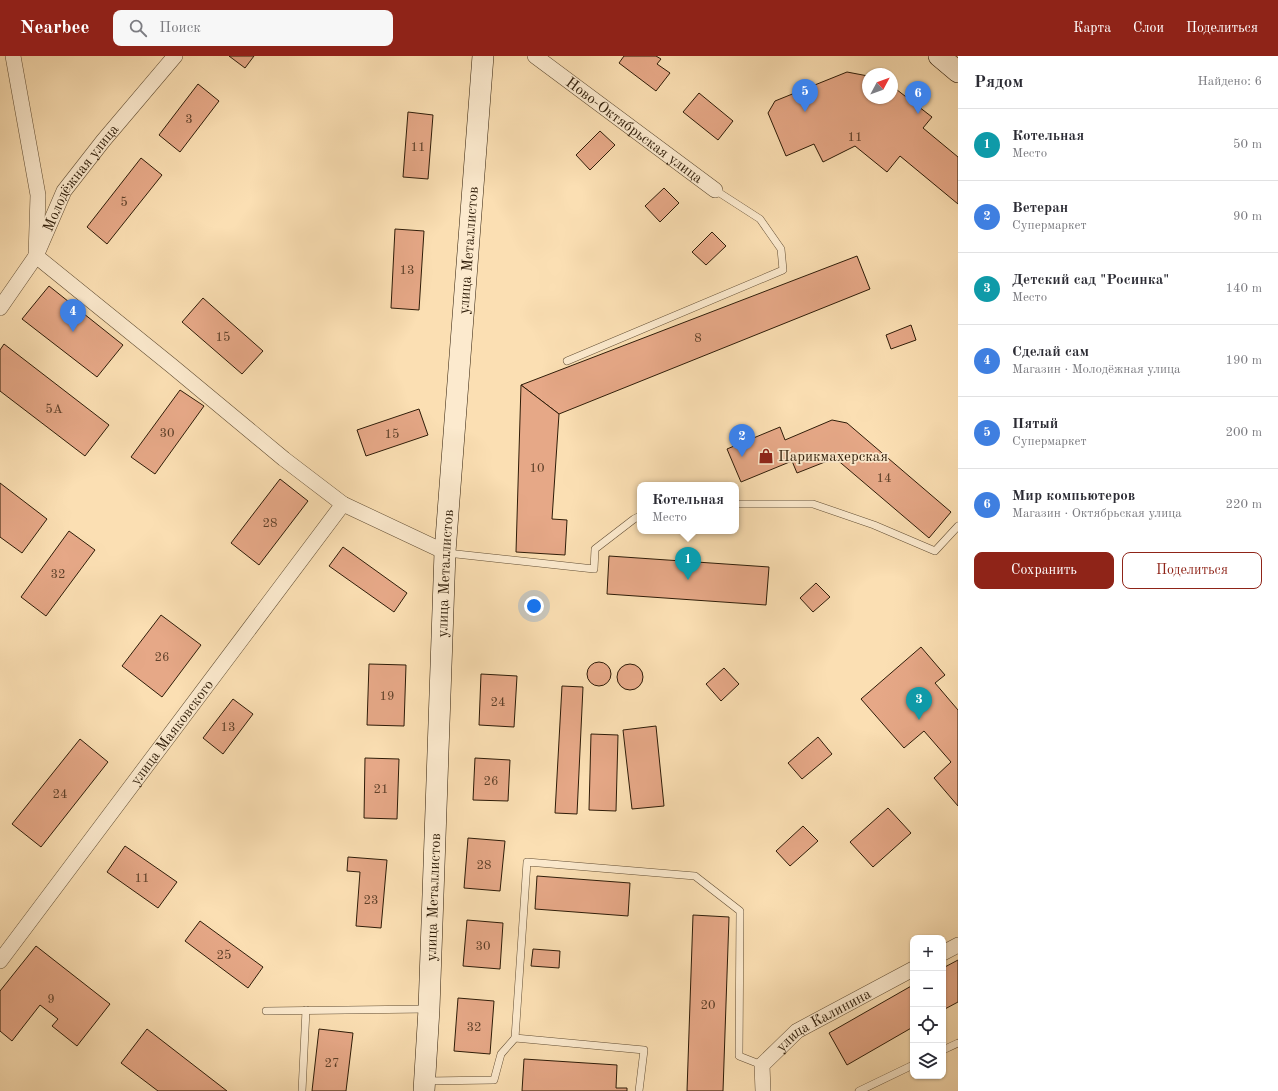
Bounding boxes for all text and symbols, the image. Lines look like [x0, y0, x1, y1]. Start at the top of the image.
search box [113, 10, 393, 46]
icon: search [127, 17, 149, 39]
text: Nearbee [20, 19, 89, 38]
text: Поиск [159, 21, 201, 36]
text: Карта [1073, 21, 1111, 35]
text: Слои [1133, 21, 1164, 35]
text: Поделиться [1186, 21, 1258, 35]
north arrow [862, 68, 898, 104]
text: Рядом [974, 74, 1023, 91]
street label: Ново-Октябрьская улица [562, 75, 705, 187]
text: Найдено: 6 [1198, 75, 1262, 88]
pin: 5 [792, 79, 818, 112]
pin: 6 [905, 81, 931, 114]
house number: 3 [185, 113, 193, 126]
street label: Молодёжная улица [42, 122, 123, 234]
text: Котельная [1012, 129, 1084, 144]
house number: 11 [847, 131, 863, 144]
text: 1 [983, 138, 991, 151]
text: 50 m [1233, 138, 1262, 151]
house number: 11 [410, 141, 426, 154]
text: Место [1012, 147, 1047, 160]
street label: улица Металлистов [457, 186, 482, 315]
house number: 5 [120, 196, 128, 209]
text: Ветеран [1012, 201, 1068, 216]
text: 2 [983, 210, 991, 223]
text: 90 m [1233, 210, 1262, 223]
text: Супермаркет [1012, 219, 1087, 232]
house number: 13 [399, 264, 415, 277]
text: Детский сад "Росинка" [1012, 273, 1169, 288]
text: 3 [983, 282, 991, 295]
text: 140 m [1225, 282, 1262, 295]
text: Место [1012, 291, 1047, 304]
pin: 4 [60, 299, 86, 332]
house number: 15 [215, 331, 231, 344]
house number: 8 [694, 332, 702, 345]
text: Сделай сам [1012, 345, 1089, 360]
text: 4 [983, 354, 991, 367]
text: 190 m [1225, 354, 1262, 367]
text: Магазин · Молодёжная улица [1012, 363, 1181, 376]
house number: 5А [45, 403, 63, 416]
text: Пятый [1012, 417, 1058, 432]
pin: 2 [729, 424, 755, 457]
text: 5 [983, 426, 991, 439]
text: 200 m [1225, 426, 1262, 439]
house number: 30 [159, 427, 175, 440]
house number: 15 [384, 428, 400, 441]
text: Супермаркет [1012, 435, 1087, 448]
shop icon: Парикмахерская [757, 447, 775, 465]
place label: Парикмахерская [778, 450, 888, 465]
house number: 10 [529, 462, 545, 475]
house number: 14 [876, 472, 892, 485]
popup [637, 482, 739, 534]
text: Мир компьютеров [1012, 489, 1135, 504]
text: Котельная [652, 493, 724, 508]
text: 6 [983, 498, 991, 511]
text: 220 m [1225, 498, 1262, 511]
text: Магазин · Октябрьская улица [1012, 507, 1182, 520]
street label: улица Металлистов [436, 509, 457, 638]
text: Место [652, 511, 687, 524]
house number: 28 [262, 517, 278, 530]
pin: 1 [675, 547, 701, 580]
button: Сохранить [974, 552, 1114, 589]
button: Поделиться [1122, 552, 1262, 589]
house number: 32 [50, 568, 66, 581]
your location [524, 596, 544, 616]
house number: 26 [154, 651, 170, 664]
street label: улица Маяковского [129, 678, 217, 789]
pin: 3 [906, 687, 932, 720]
house number: 19 [379, 690, 395, 703]
house number: 24 [490, 696, 506, 709]
house number: 13 [220, 721, 236, 734]
house number: 26 [483, 775, 499, 788]
house number: 21 [373, 783, 389, 796]
house number: 24 [52, 788, 68, 801]
street label: улица Металлистов [425, 833, 444, 962]
house number: 28 [476, 859, 492, 872]
house number: 11 [134, 872, 150, 885]
house number: 23 [363, 894, 379, 907]
map controls [910, 935, 946, 1079]
button: + [910, 935, 946, 971]
house number: 30 [475, 940, 491, 953]
house number: 25 [216, 949, 232, 962]
button: − [910, 971, 946, 1007]
street label: улица Калинина [774, 987, 874, 1056]
house number: 9 [47, 993, 55, 1006]
house number: 20 [700, 999, 716, 1012]
button: locate [910, 1007, 946, 1043]
house number: 32 [466, 1021, 482, 1034]
button: layers [910, 1043, 946, 1079]
house number: 27 [324, 1057, 340, 1070]

